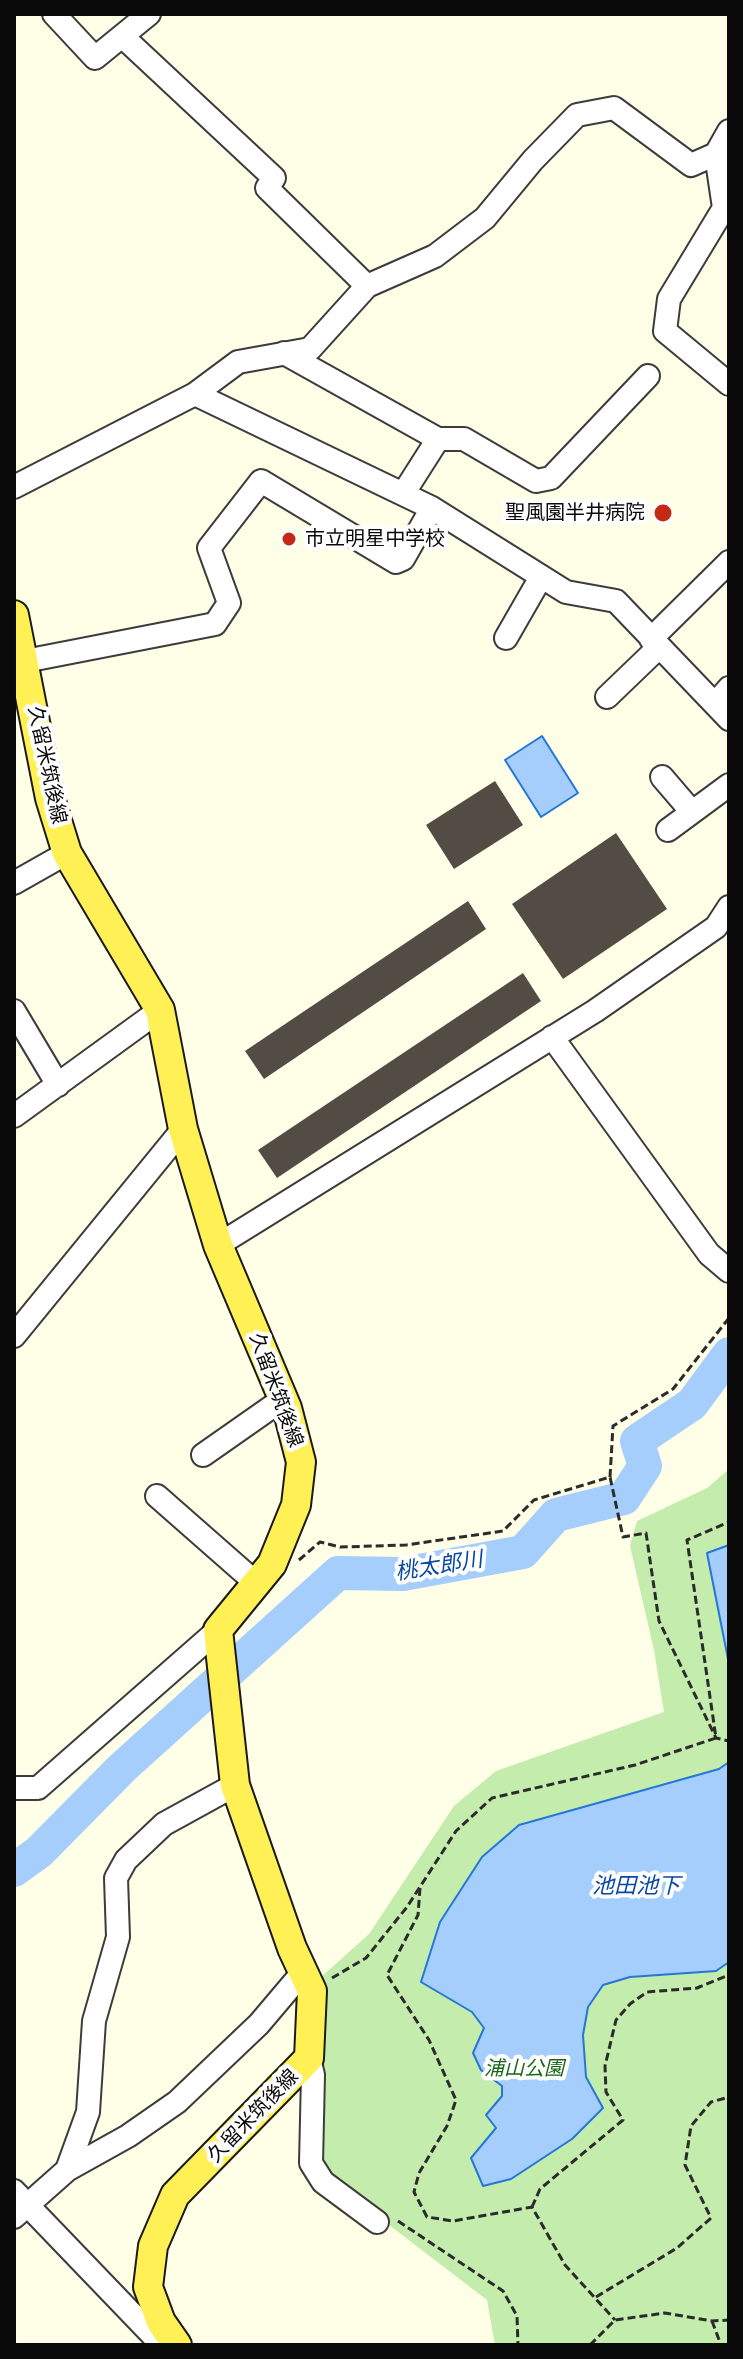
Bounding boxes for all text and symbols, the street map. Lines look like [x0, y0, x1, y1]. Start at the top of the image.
place label: 聖風園半井病院 [505, 501, 645, 525]
marker: 聖風園半井病院 [652, 502, 674, 524]
place label: 市立明星中学校 [305, 527, 445, 551]
marker: 市立明星中学校 [280, 530, 298, 548]
street label: 久留米筑後線 [23, 704, 71, 826]
street label: 久留米筑後線 [244, 1330, 308, 1450]
water label: 桃太郎川 [393, 1546, 485, 1586]
water label: 池田池下 [592, 1873, 680, 1899]
park label: 浦山公園 [484, 2057, 564, 2081]
street label: 久留米筑後線 [203, 2065, 303, 2167]

